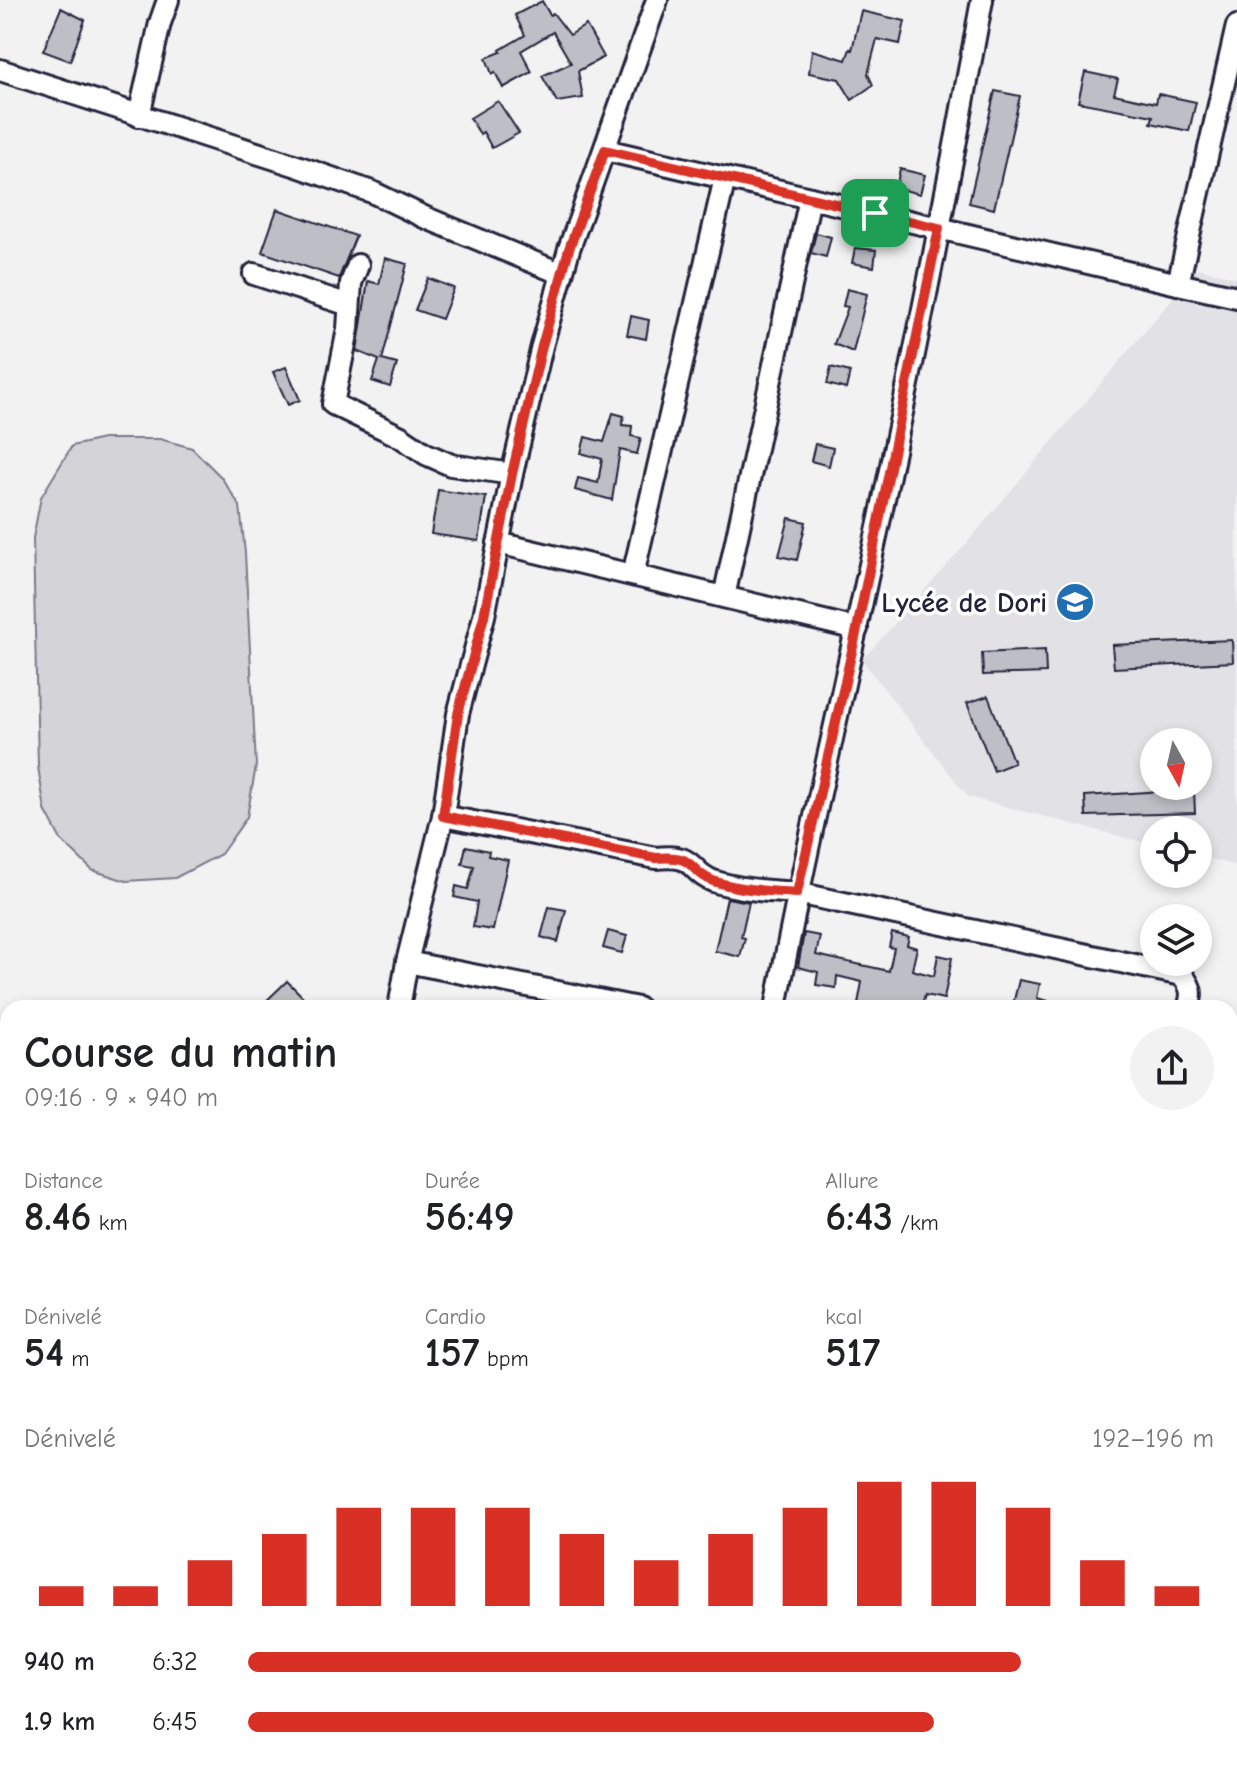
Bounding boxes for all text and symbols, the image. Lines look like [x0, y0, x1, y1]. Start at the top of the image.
pin [841, 179, 909, 247]
icon: arrive [853, 191, 897, 235]
school or university icon: Lycée de Dori [1054, 581, 1096, 623]
place label: Lycée de Dori [881, 587, 1047, 619]
north arrow [1140, 728, 1212, 800]
map controls [1140, 728, 1212, 976]
button: locate [1140, 816, 1212, 888]
button: layers [1140, 904, 1212, 976]
button: share [1130, 1026, 1214, 1110]
text: Course du matin [24, 1027, 338, 1078]
text: 09:16 · 9 × 940 m [24, 1083, 218, 1113]
text: Distance [24, 1168, 103, 1194]
text: Durée [425, 1168, 480, 1194]
text: Allure [825, 1168, 878, 1194]
text: 8.46 [24, 1194, 91, 1240]
text: 56:49 [425, 1194, 515, 1240]
text: 6:43 [825, 1194, 893, 1240]
text: km [91, 1210, 128, 1236]
text: /km [893, 1210, 939, 1236]
text: Dénivelé [24, 1304, 102, 1330]
text: Cardio [425, 1304, 486, 1330]
text: kcal [825, 1304, 862, 1330]
text: 54 [24, 1330, 64, 1376]
text: 157 [425, 1330, 480, 1376]
text: 517 [825, 1330, 880, 1376]
text: m [64, 1346, 90, 1372]
text: bpm [480, 1346, 529, 1372]
text: Dénivelé [24, 1424, 116, 1454]
text: 192–196 m [1092, 1424, 1214, 1454]
text: 940 m [24, 1647, 95, 1677]
text: 6:32 [152, 1647, 198, 1677]
text: 1.9 km [24, 1707, 95, 1737]
text: 6:45 [152, 1707, 197, 1737]

